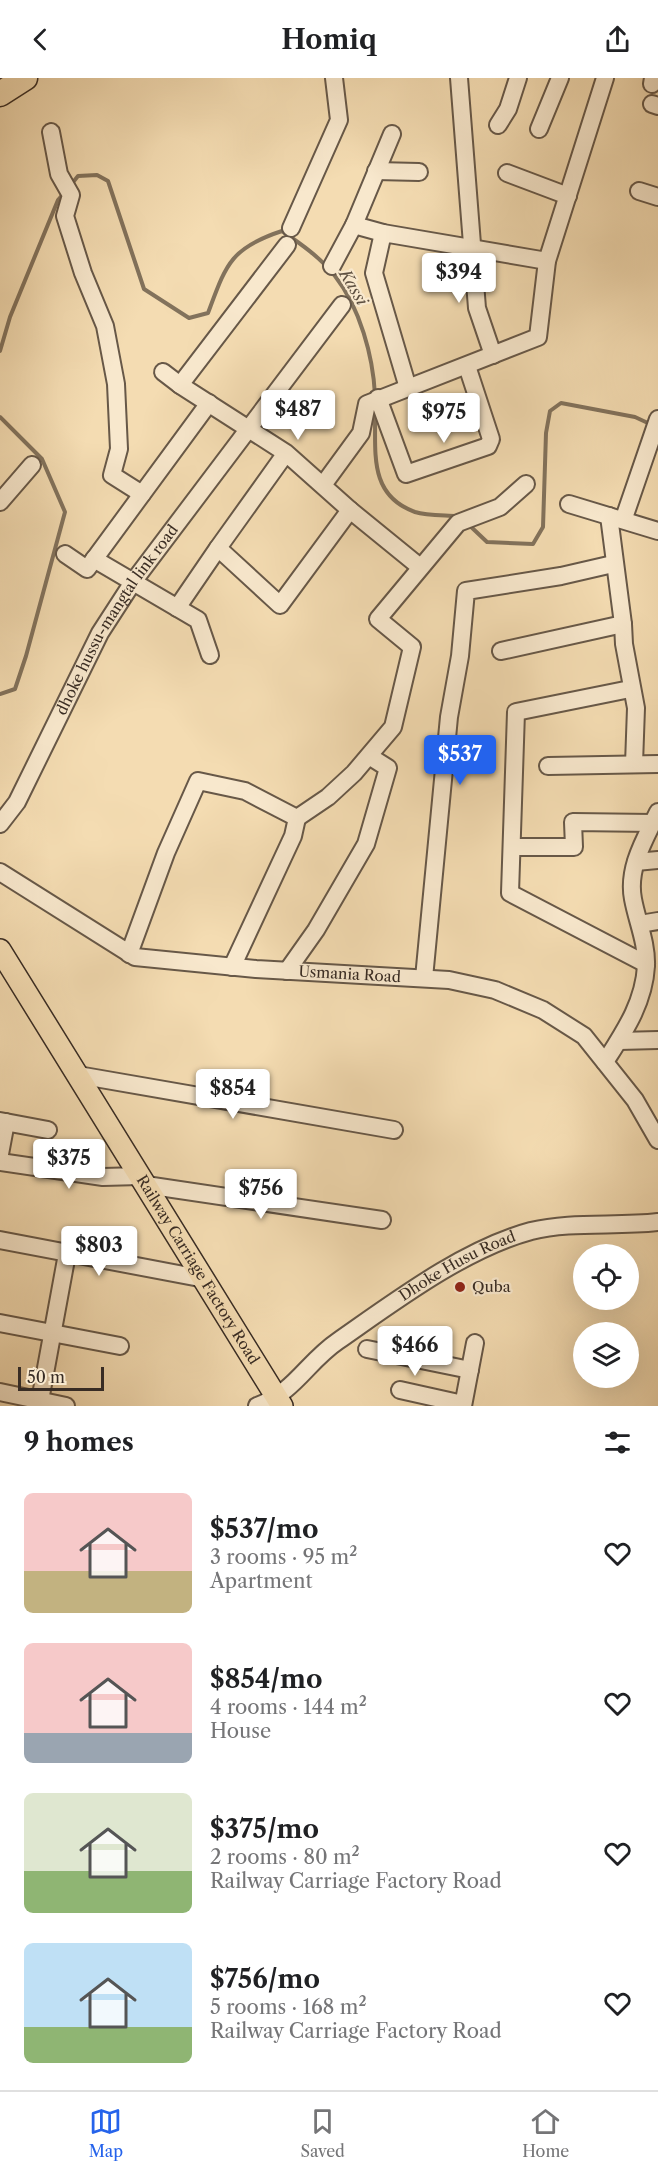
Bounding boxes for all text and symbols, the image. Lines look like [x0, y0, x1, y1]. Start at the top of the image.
icon: back [24, 23, 57, 56]
text: Homiq [281, 23, 377, 56]
icon: share [601, 23, 634, 56]
pin: $394 [423, 253, 495, 304]
text: $394 [436, 260, 482, 284]
water label: Kassi [334, 263, 373, 310]
pin: $487 [262, 390, 334, 441]
pin: $975 [408, 393, 480, 444]
text: $487 [275, 397, 321, 421]
text: $975 [422, 400, 466, 424]
street label: dhoke hussu-mangtal link road [51, 521, 182, 718]
pin: $537 [424, 735, 496, 786]
text: $537 [438, 742, 482, 766]
street label: Usmania Road [298, 961, 401, 986]
pin: $854 [197, 1069, 269, 1120]
text: $854 [210, 1076, 256, 1100]
pin: $375 [33, 1139, 105, 1190]
text: $375 [47, 1146, 91, 1170]
pin: $756 [225, 1169, 297, 1220]
street label: Railway Carriage Factory Road [133, 1171, 264, 1368]
text: $756 [239, 1176, 283, 1200]
pin: $803 [63, 1226, 135, 1277]
street label: Dhoke Husu Road [395, 1227, 518, 1305]
text: $803 [75, 1233, 123, 1257]
map controls [573, 1244, 639, 1388]
button: locate [573, 1244, 639, 1310]
place label: Quba [472, 1277, 511, 1296]
marker: Quba [453, 1280, 467, 1294]
button: layers [573, 1322, 639, 1388]
pin: $466 [379, 1326, 451, 1377]
text: $466 [392, 1333, 438, 1357]
scale bar [18, 1364, 104, 1392]
text: 50 m [27, 1367, 65, 1387]
text: 9 homes [24, 1426, 134, 1458]
icon: filters [601, 1426, 634, 1459]
text: $537/mo [210, 1513, 318, 1545]
icon: home [72, 1517, 144, 1589]
icon: heart [601, 1537, 634, 1570]
text: 3 rooms · 95 m² [210, 1545, 357, 1569]
text: Apartment [210, 1569, 313, 1593]
text: $854/mo [210, 1663, 322, 1695]
icon: home [72, 1667, 144, 1739]
icon: heart [601, 1687, 634, 1720]
text: 4 rooms · 144 m² [210, 1695, 367, 1719]
text: House [210, 1719, 271, 1743]
text: $375/mo [210, 1813, 319, 1845]
icon: home [72, 1817, 144, 1889]
icon: heart [601, 1837, 634, 1870]
text: 2 rooms · 80 m² [210, 1845, 360, 1869]
text: Railway Carriage Factory Road [210, 1869, 502, 1893]
text: $756/mo [210, 1963, 320, 1995]
icon: home [72, 1967, 144, 2039]
icon: heart [601, 1987, 634, 2020]
text: 5 rooms · 168 m² [210, 1995, 367, 2019]
text: Railway Carriage Factory Road [210, 2019, 502, 2043]
tab: Map [89, 2105, 123, 2161]
tab: Saved [300, 2105, 345, 2161]
tab: Home [522, 2105, 569, 2161]

